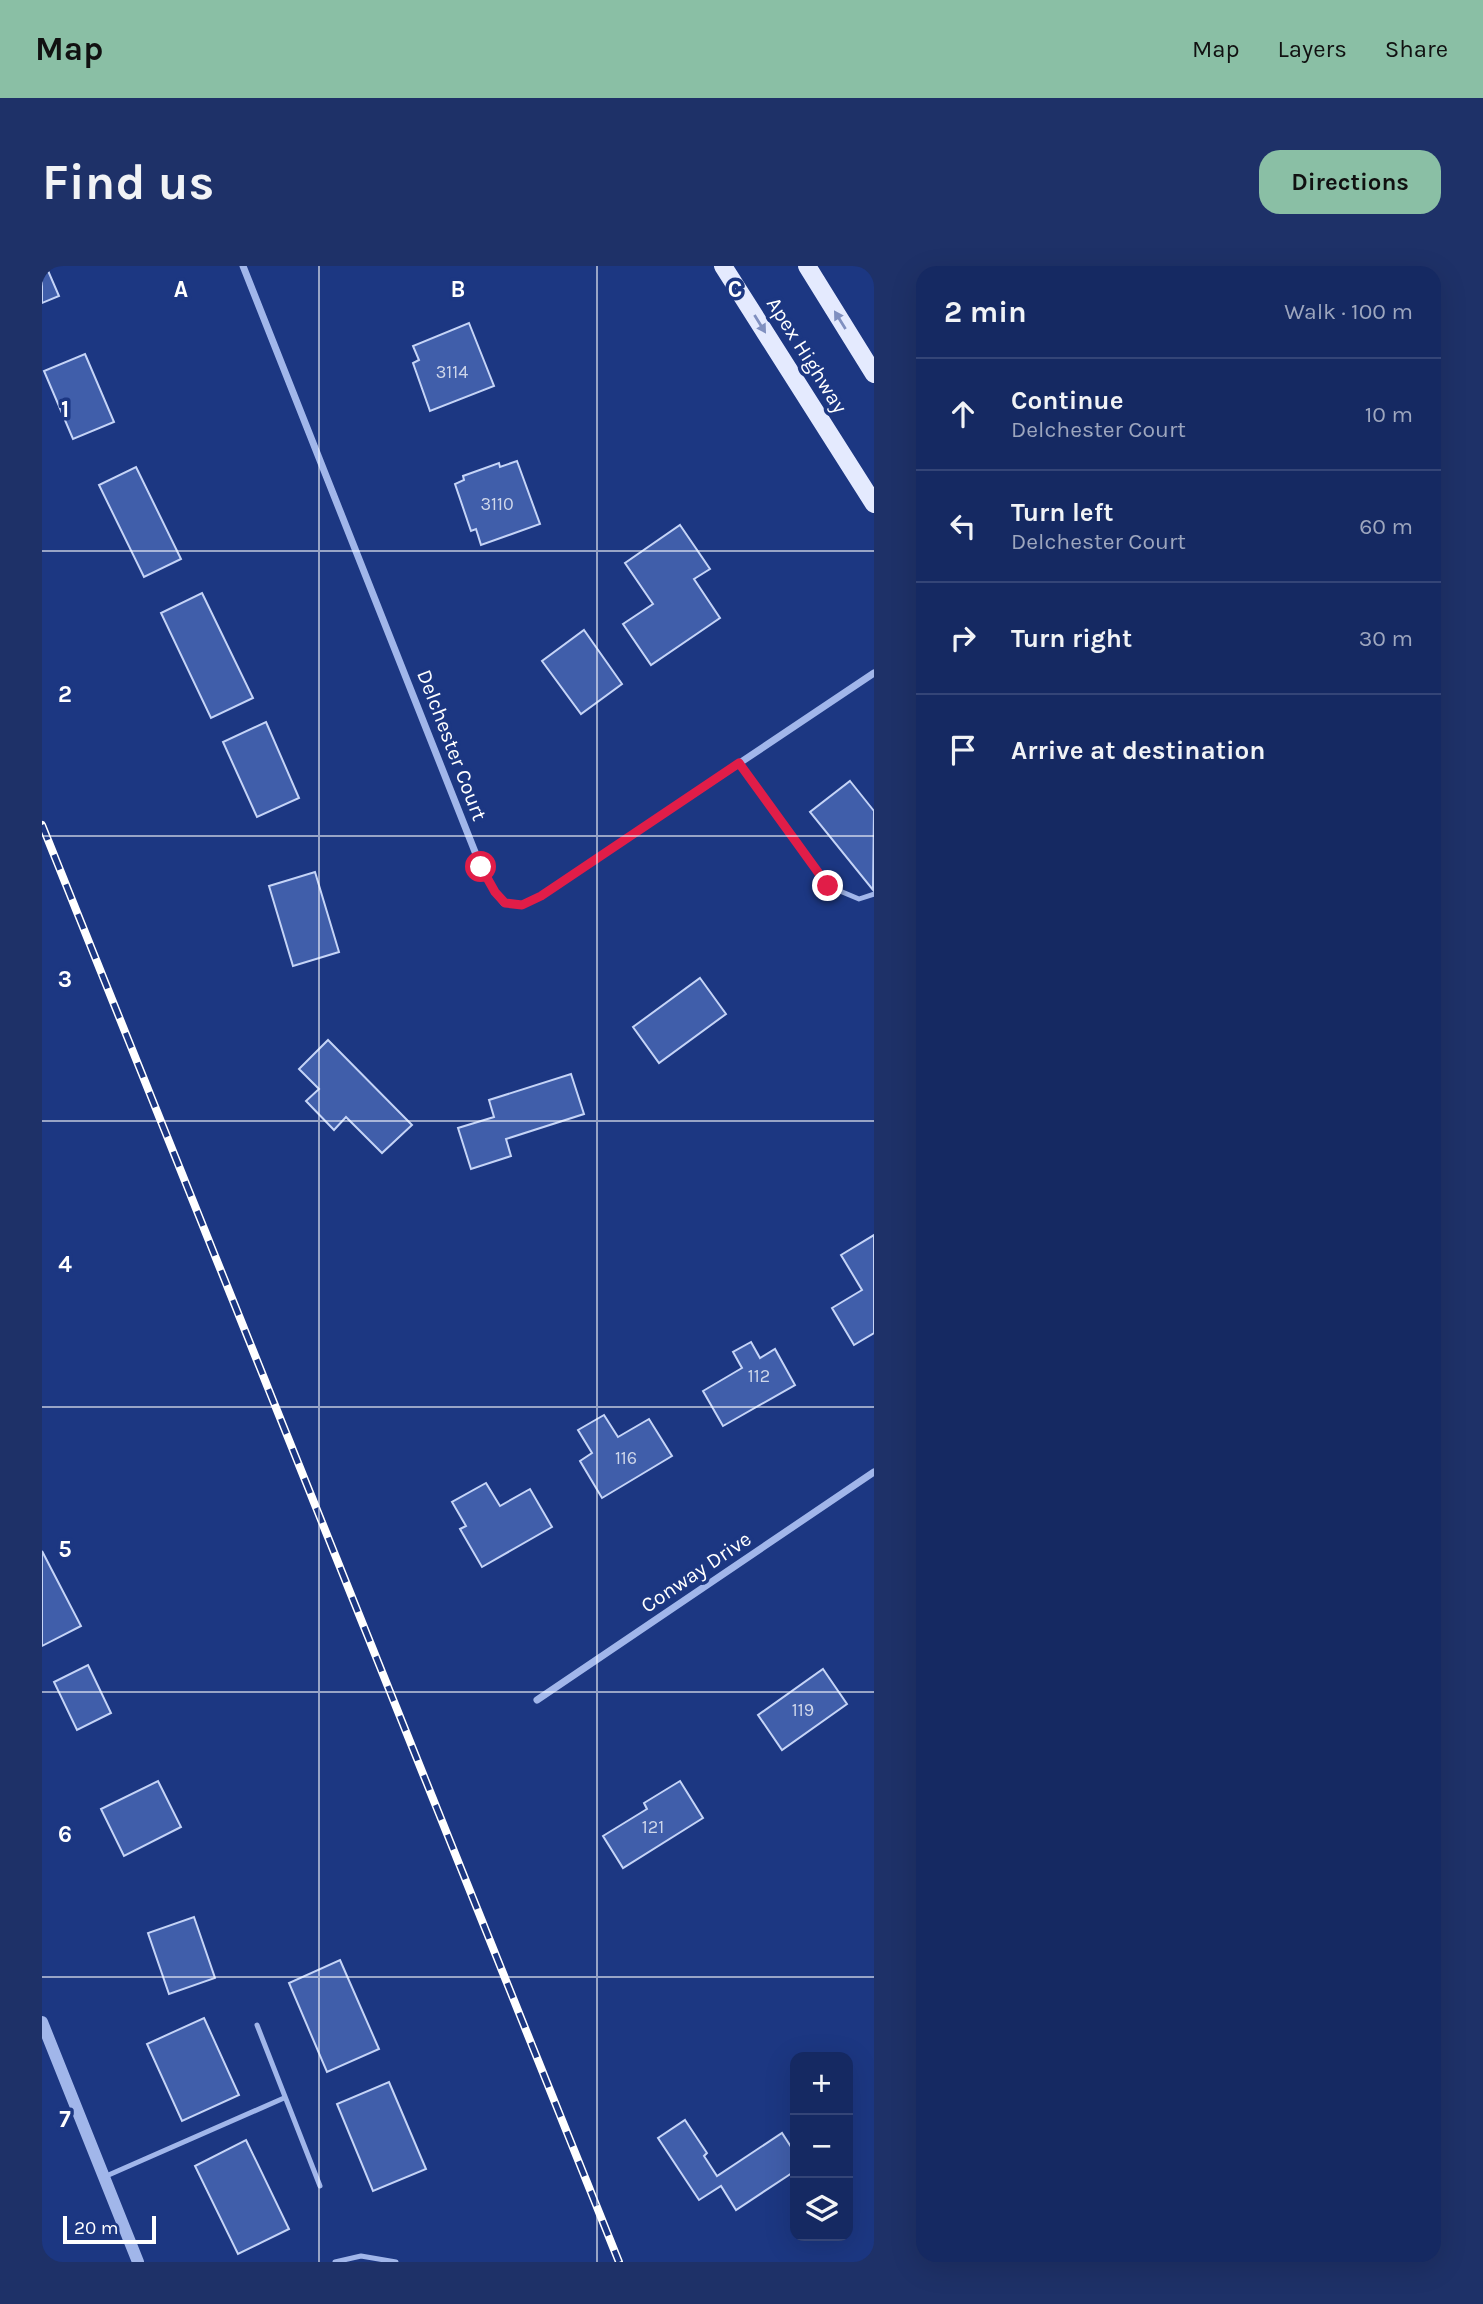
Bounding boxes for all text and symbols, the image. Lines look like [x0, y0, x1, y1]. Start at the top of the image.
text: Map [35, 30, 103, 68]
text: Map [1192, 35, 1240, 63]
text: Layers [1278, 35, 1347, 63]
text: Share [1385, 35, 1448, 63]
button: Directions [1259, 150, 1441, 214]
text: Find us [42, 154, 214, 211]
text: A [174, 276, 188, 303]
text: B [451, 276, 465, 303]
text: C [728, 276, 742, 303]
street label: Apex Highway [762, 293, 852, 418]
text: 2 min [944, 294, 1027, 330]
text: Walk · 100 m [1284, 298, 1413, 325]
one-way arrow [834, 310, 847, 329]
one-way arrow [753, 314, 766, 333]
house number: 3114 [436, 361, 468, 383]
text: Continue [1011, 385, 1123, 416]
icon: ahead [944, 395, 982, 433]
text: 1 [61, 396, 69, 423]
text: 10 m [1365, 401, 1413, 428]
text: Delchester Court [1011, 416, 1186, 443]
house number: 3110 [480, 493, 514, 515]
text: Turn left [1011, 497, 1113, 528]
icon: left [944, 507, 982, 545]
text: 60 m [1359, 513, 1413, 540]
text: Delchester Court [1011, 528, 1186, 555]
icon: right [944, 619, 982, 657]
text: Turn right [1011, 623, 1132, 654]
text: 30 m [1359, 625, 1413, 652]
street label: Delchester Court [412, 666, 492, 824]
text: 2 [58, 681, 72, 708]
icon: arrive [944, 731, 982, 769]
text: Arrive at destination [1011, 735, 1265, 766]
route start [465, 851, 496, 882]
route end [812, 870, 843, 901]
text: 3 [58, 966, 72, 993]
text: 4 [58, 1251, 72, 1278]
house number: 112 [748, 1365, 770, 1387]
house number: 116 [615, 1447, 637, 1469]
street label: Conway Drive [636, 1526, 756, 1618]
text: 5 [58, 1536, 72, 1563]
house number: 119 [792, 1699, 814, 1721]
house number: 121 [642, 1816, 664, 1838]
text: 6 [58, 1821, 72, 1848]
map controls [790, 2052, 853, 2241]
button: + [790, 2052, 853, 2115]
text: 7 [59, 2106, 71, 2133]
button: − [790, 2115, 853, 2178]
button: layers [790, 2178, 853, 2241]
scale bar [63, 2213, 156, 2245]
text: 20 m [74, 2217, 119, 2239]

